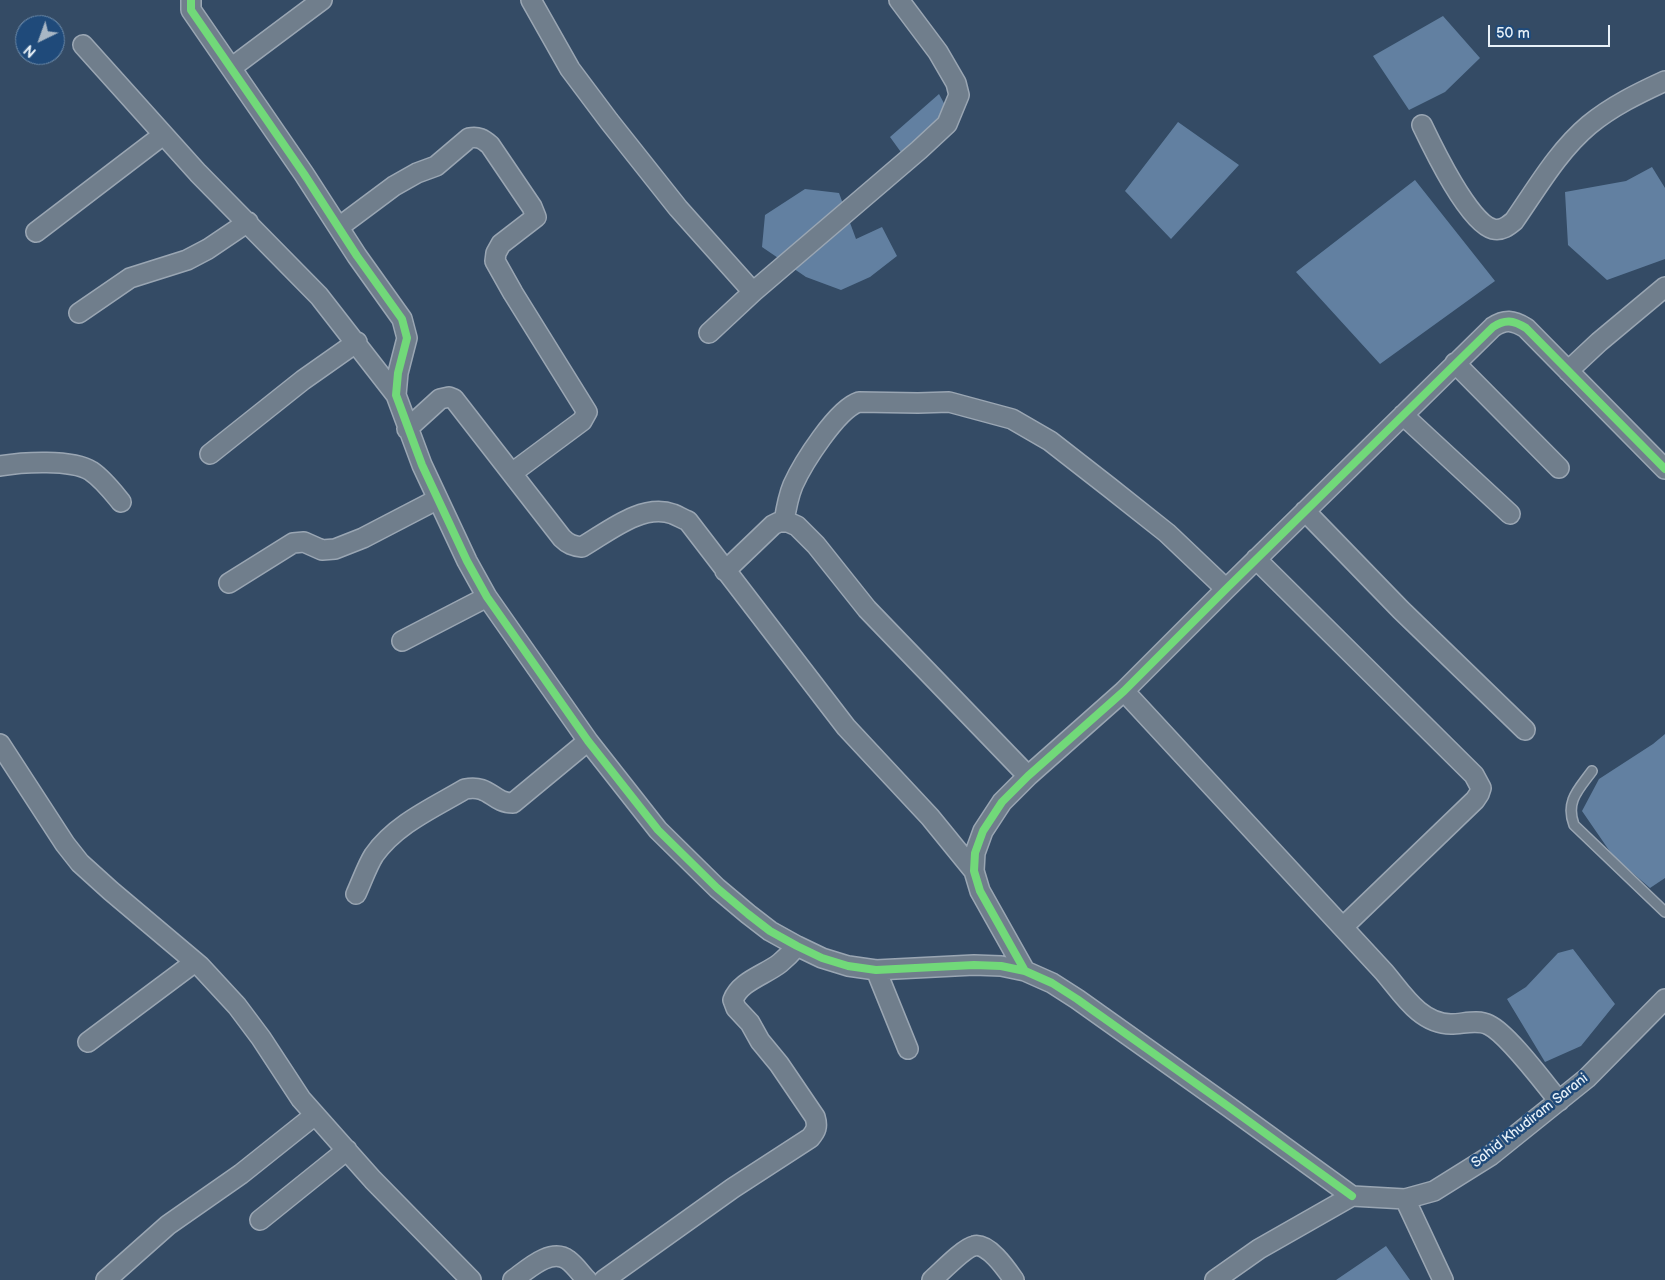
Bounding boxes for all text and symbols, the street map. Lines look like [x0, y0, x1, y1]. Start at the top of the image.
north arrow [15, 15, 65, 65]
scale bar [1490, 15, 1612, 47]
text: 50 m [1496, 24, 1530, 43]
text: N [21, 41, 40, 61]
street label: Sahid Khudiram Sarani [1468, 1070, 1592, 1172]

